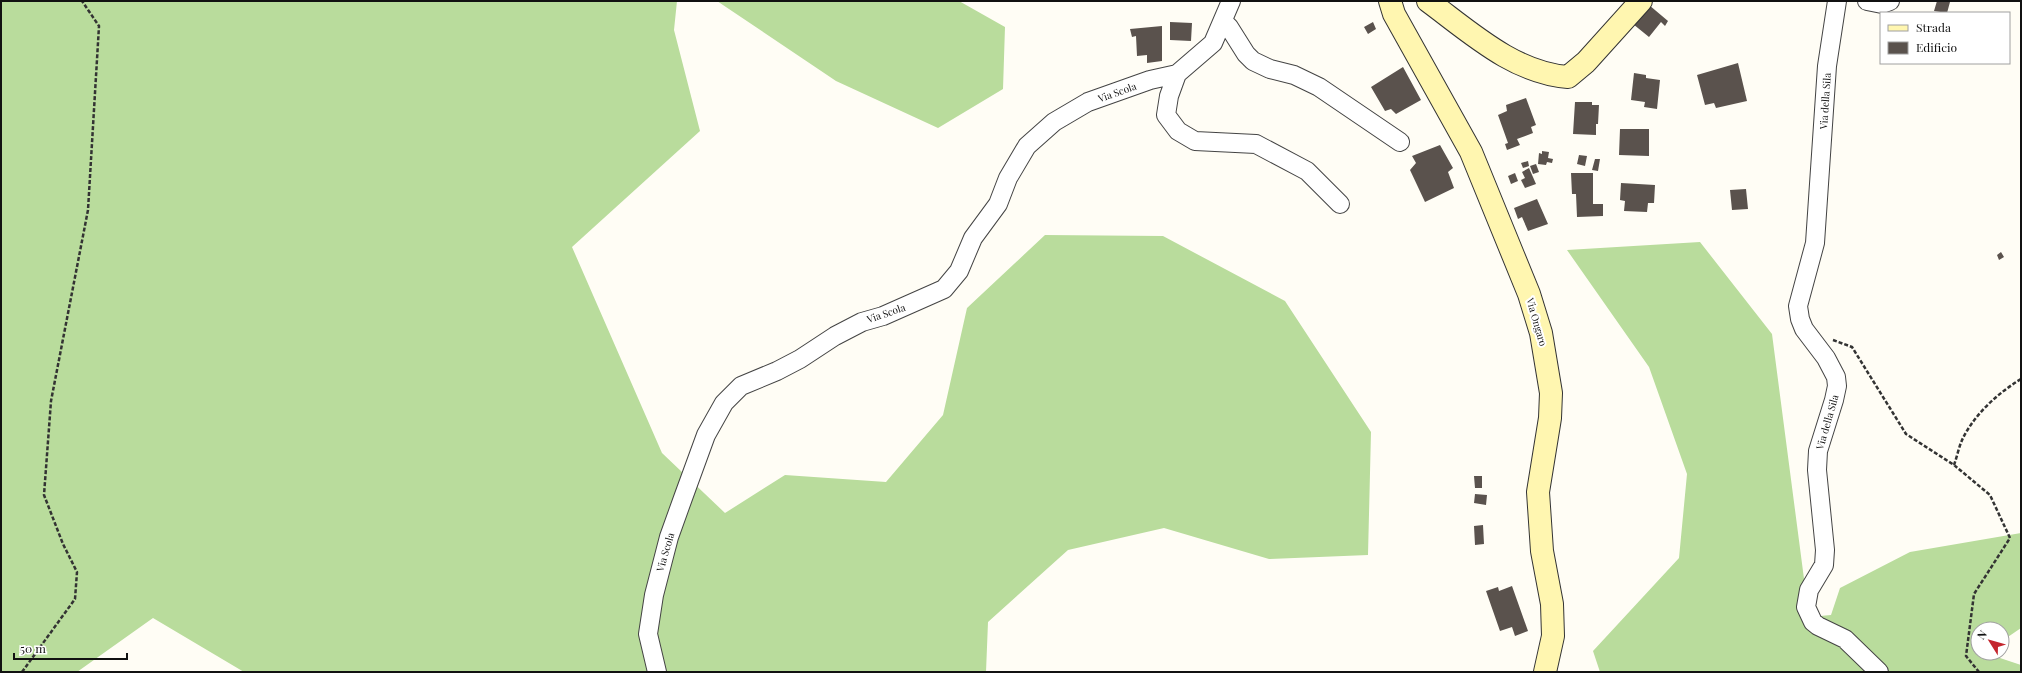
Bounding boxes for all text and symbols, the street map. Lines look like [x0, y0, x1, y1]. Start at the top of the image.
legend [1880, 12, 2010, 64]
text: Strada [1916, 19, 1951, 35]
text: Edificio [1916, 39, 1958, 55]
street label: Via della Sila [1816, 72, 1834, 131]
street label: Via Scola [1095, 79, 1138, 106]
street label: Via Ongaro [1523, 295, 1551, 348]
street label: Via Scola [864, 300, 907, 326]
street label: Via della Sila [1812, 393, 1842, 452]
street label: Via Scola [653, 531, 677, 574]
north arrow [1970, 621, 2010, 661]
text: N [1973, 627, 1990, 642]
scale bar [14, 635, 127, 661]
text: 50 m [20, 640, 46, 656]

